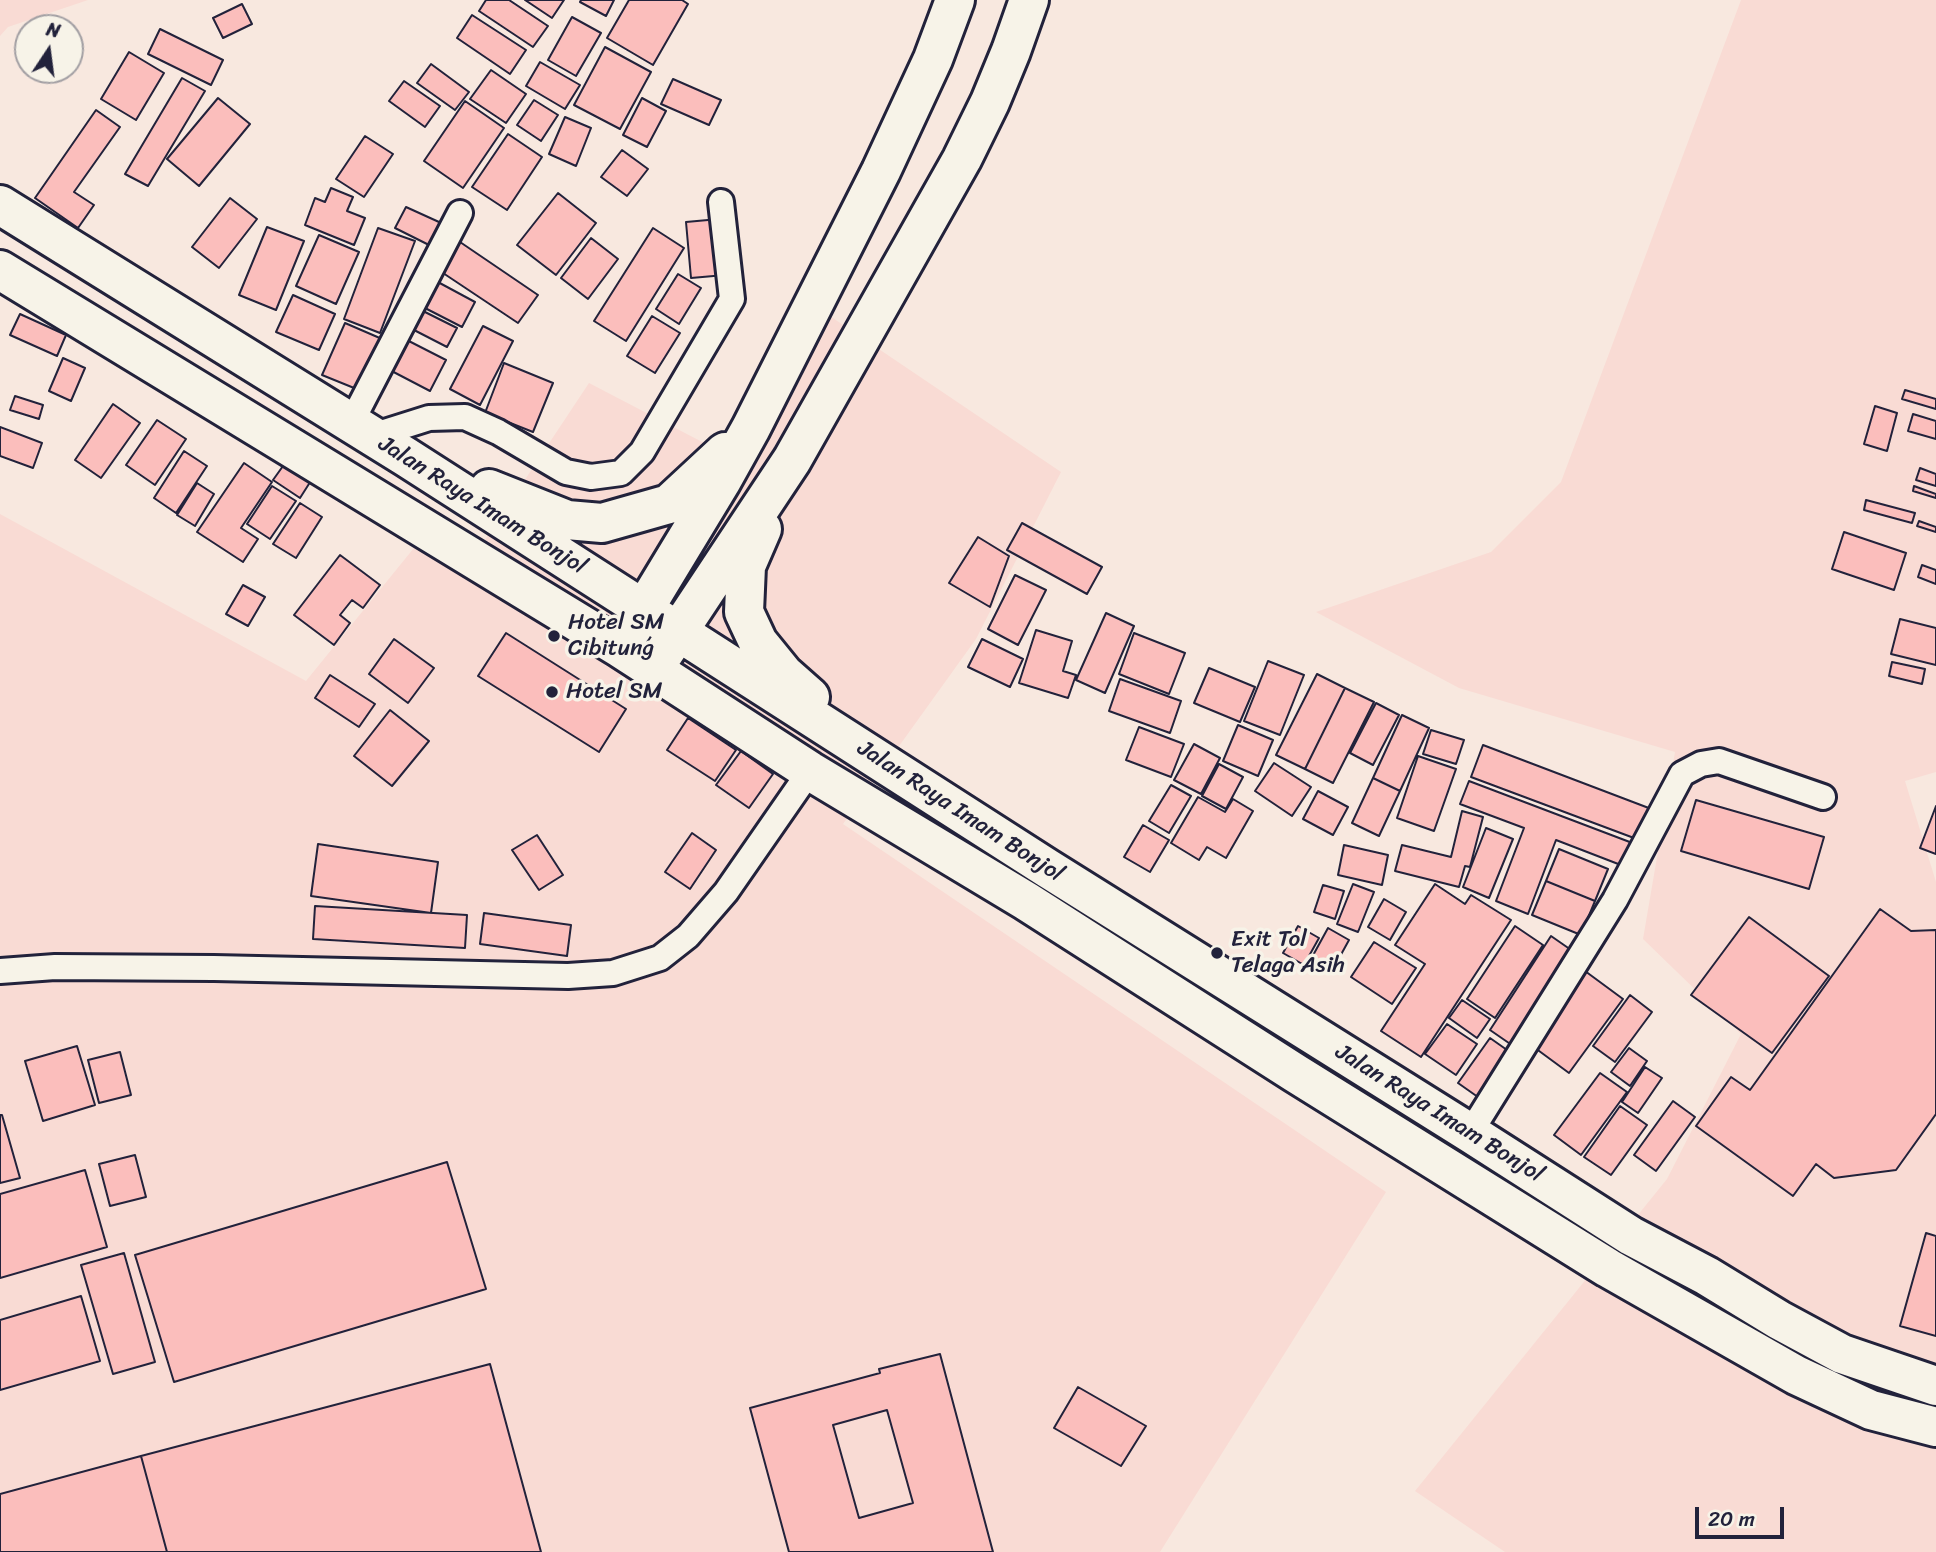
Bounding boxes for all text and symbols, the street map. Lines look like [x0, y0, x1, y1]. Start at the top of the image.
text: N [43, 12, 64, 48]
north arrow [14, 14, 84, 84]
street label: Jalan Raya Imam Bonjol [373, 431, 591, 581]
place label: Hotel SM Cibitung [568, 609, 664, 663]
marker: Hotel SM Cibitung [546, 628, 562, 644]
place label: Hotel SM [566, 678, 662, 706]
marker: Hotel SM [544, 684, 560, 700]
street label: Jalan Raya Imam Bonjol [852, 735, 1068, 889]
place label: Exit Tol Telaga Asih [1231, 926, 1345, 980]
marker: Exit Tol Telaga Asih [1209, 945, 1225, 961]
street label: Jalan Raya Imam Bonjol [1330, 1039, 1548, 1189]
scale bar [1698, 1492, 1787, 1536]
text: 20 m [1708, 1500, 1755, 1538]

